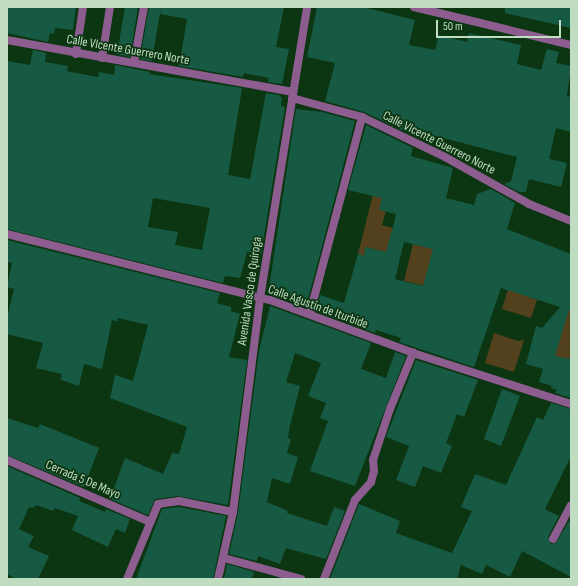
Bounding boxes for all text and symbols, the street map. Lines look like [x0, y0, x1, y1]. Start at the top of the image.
scale bar [438, 12, 563, 38]
text: 50 m [443, 19, 463, 34]
street label: Calle VIcente Guerrero Norte [65, 32, 191, 68]
street label: Calle VIcente Guerrero Norte [380, 108, 498, 178]
street label: Avenida Vasco de Quiroga [235, 236, 265, 346]
street label: Calle Agustín de Iturbide [266, 282, 370, 332]
street label: Cerrada 5 De Mayo [43, 457, 123, 503]

